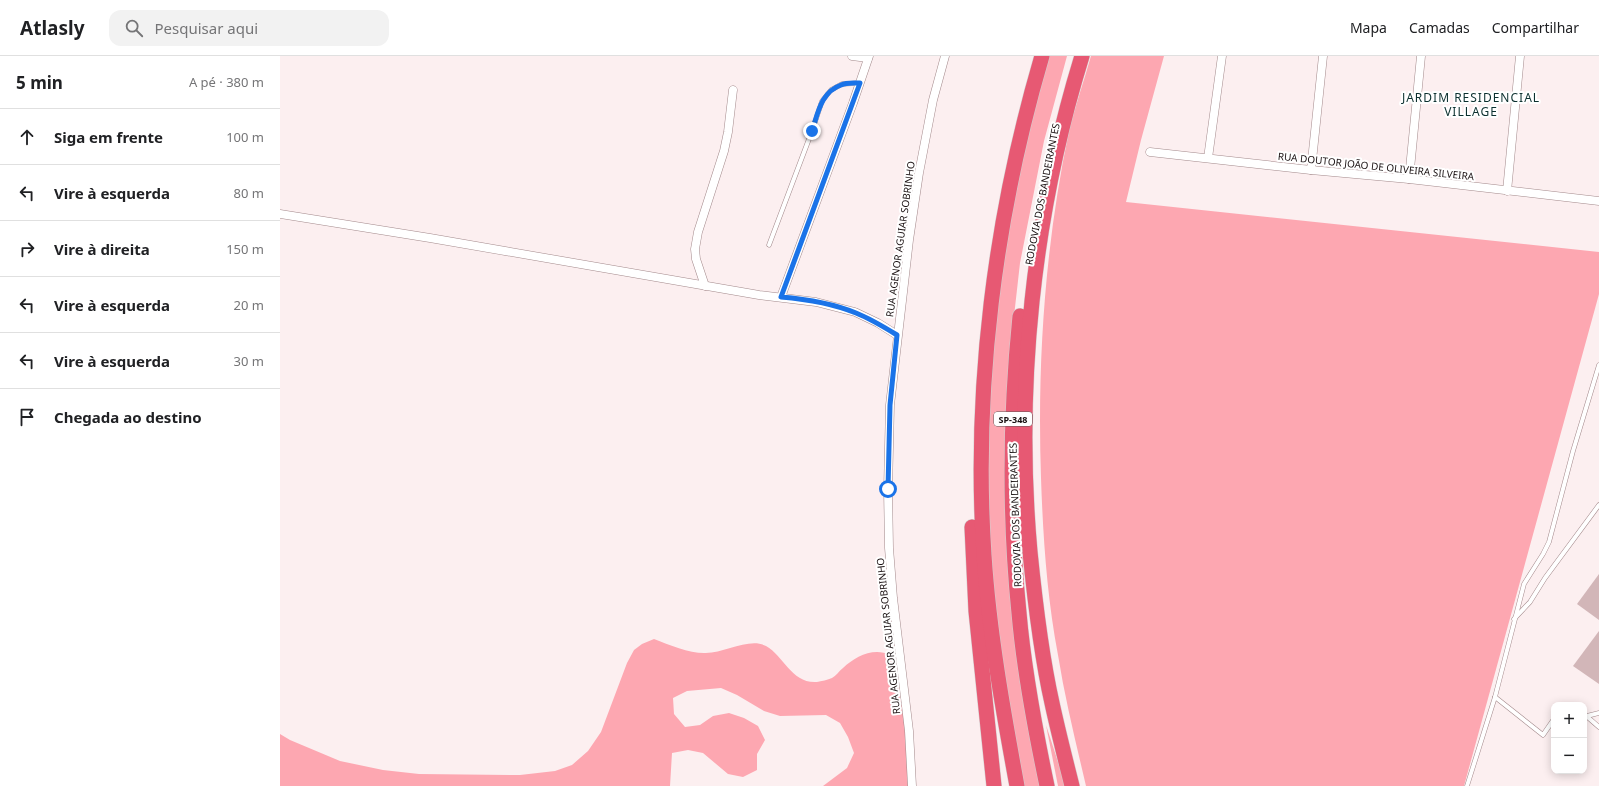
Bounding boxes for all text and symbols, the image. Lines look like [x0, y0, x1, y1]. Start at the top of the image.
search box [109, 10, 389, 46]
text: Atlasly [20, 15, 85, 41]
icon: search [123, 17, 145, 39]
text: Pesquisar aqui [155, 18, 258, 38]
text: Mapa [1350, 18, 1387, 37]
text: Camadas [1409, 18, 1470, 37]
text: Compartilhar [1492, 18, 1579, 37]
text: 5 min [16, 71, 63, 94]
text: A pé · 380 m [189, 73, 264, 91]
district label: JARDIM RESIDENCIAL VILLAGE [1401, 89, 1540, 120]
street label: RODOVIA DOS BANDEIRANTES [1021, 121, 1063, 266]
route end [803, 122, 821, 140]
icon: ahead [16, 126, 38, 148]
text: Siga em frente [54, 127, 163, 147]
text: 100 m [226, 128, 264, 146]
street label: RUA DOUTOR JOÃO DE OLIVEIRA SILVEIRA [1277, 149, 1475, 183]
street label: RUA AGENOR AGUIAR SOBRINHO [882, 160, 918, 318]
icon: left [16, 182, 38, 204]
text: Vire à esquerda [54, 183, 170, 203]
text: 80 m [234, 184, 264, 202]
icon: right [16, 238, 38, 260]
text: Vire à direita [54, 239, 150, 259]
text: 150 m [226, 240, 264, 258]
icon: left [16, 294, 38, 316]
text: Vire à esquerda [54, 295, 170, 315]
text: 20 m [234, 296, 264, 314]
icon: left [16, 350, 38, 372]
text: Vire à esquerda [54, 351, 170, 371]
text: 30 m [234, 352, 264, 370]
icon: arrive [16, 406, 38, 428]
text: Chegada ao destino [54, 407, 202, 427]
road number: SP-348 [994, 412, 1032, 426]
street label: RODOVIA DOS BANDEIRANTES [1005, 442, 1025, 587]
route start [879, 480, 897, 498]
street label: RUA AGENOR AGUIAR SOBRINHO [873, 557, 903, 715]
map controls [1551, 702, 1587, 774]
button: + [1551, 702, 1587, 738]
button: − [1551, 738, 1587, 774]

